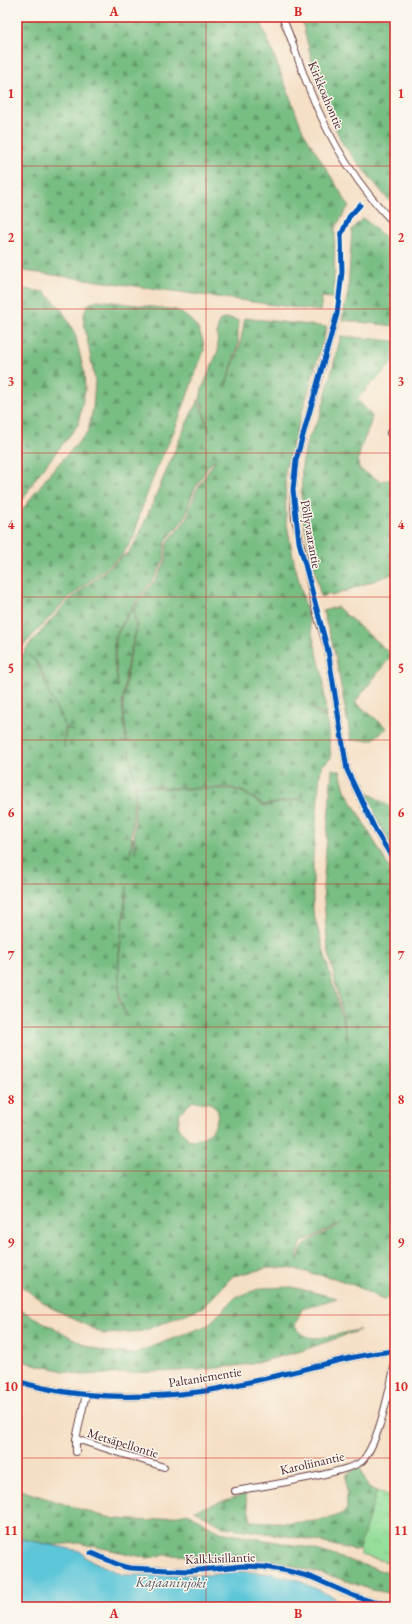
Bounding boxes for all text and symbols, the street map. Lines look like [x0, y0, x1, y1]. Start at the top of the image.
text: A [108, 3, 119, 20]
text: B [294, 3, 302, 20]
street label: Kirkkoahontie [304, 58, 348, 132]
text: 1 [8, 85, 15, 102]
text: 1 [398, 85, 405, 102]
text: 2 [8, 229, 15, 246]
text: 2 [398, 229, 405, 246]
text: 3 [8, 373, 15, 390]
text: 3 [398, 373, 405, 390]
street label: Pöllyvaarantie [297, 498, 325, 570]
text: 4 [8, 516, 15, 533]
text: 4 [398, 516, 405, 533]
text: 5 [8, 660, 14, 677]
text: 5 [398, 660, 404, 677]
text: 6 [8, 804, 15, 821]
text: 6 [398, 804, 405, 821]
text: 7 [8, 947, 15, 964]
text: 7 [398, 947, 405, 964]
text: 8 [8, 1091, 15, 1108]
text: 8 [398, 1091, 405, 1108]
text: 9 [8, 1234, 15, 1251]
text: 9 [398, 1234, 405, 1251]
street label: Paltaniementie [167, 1363, 243, 1391]
text: 10 [4, 1378, 18, 1395]
text: 10 [394, 1378, 408, 1395]
street label: Metsäpellontie [85, 1424, 161, 1462]
street label: Karoliinantie [278, 1447, 346, 1479]
text: 11 [4, 1522, 18, 1539]
text: 11 [394, 1522, 408, 1539]
street label: Kalkkisillantie [184, 1548, 256, 1568]
water label: Kajaaninjoki [134, 1572, 208, 1592]
text: A [108, 1605, 119, 1622]
text: B [294, 1605, 302, 1622]

